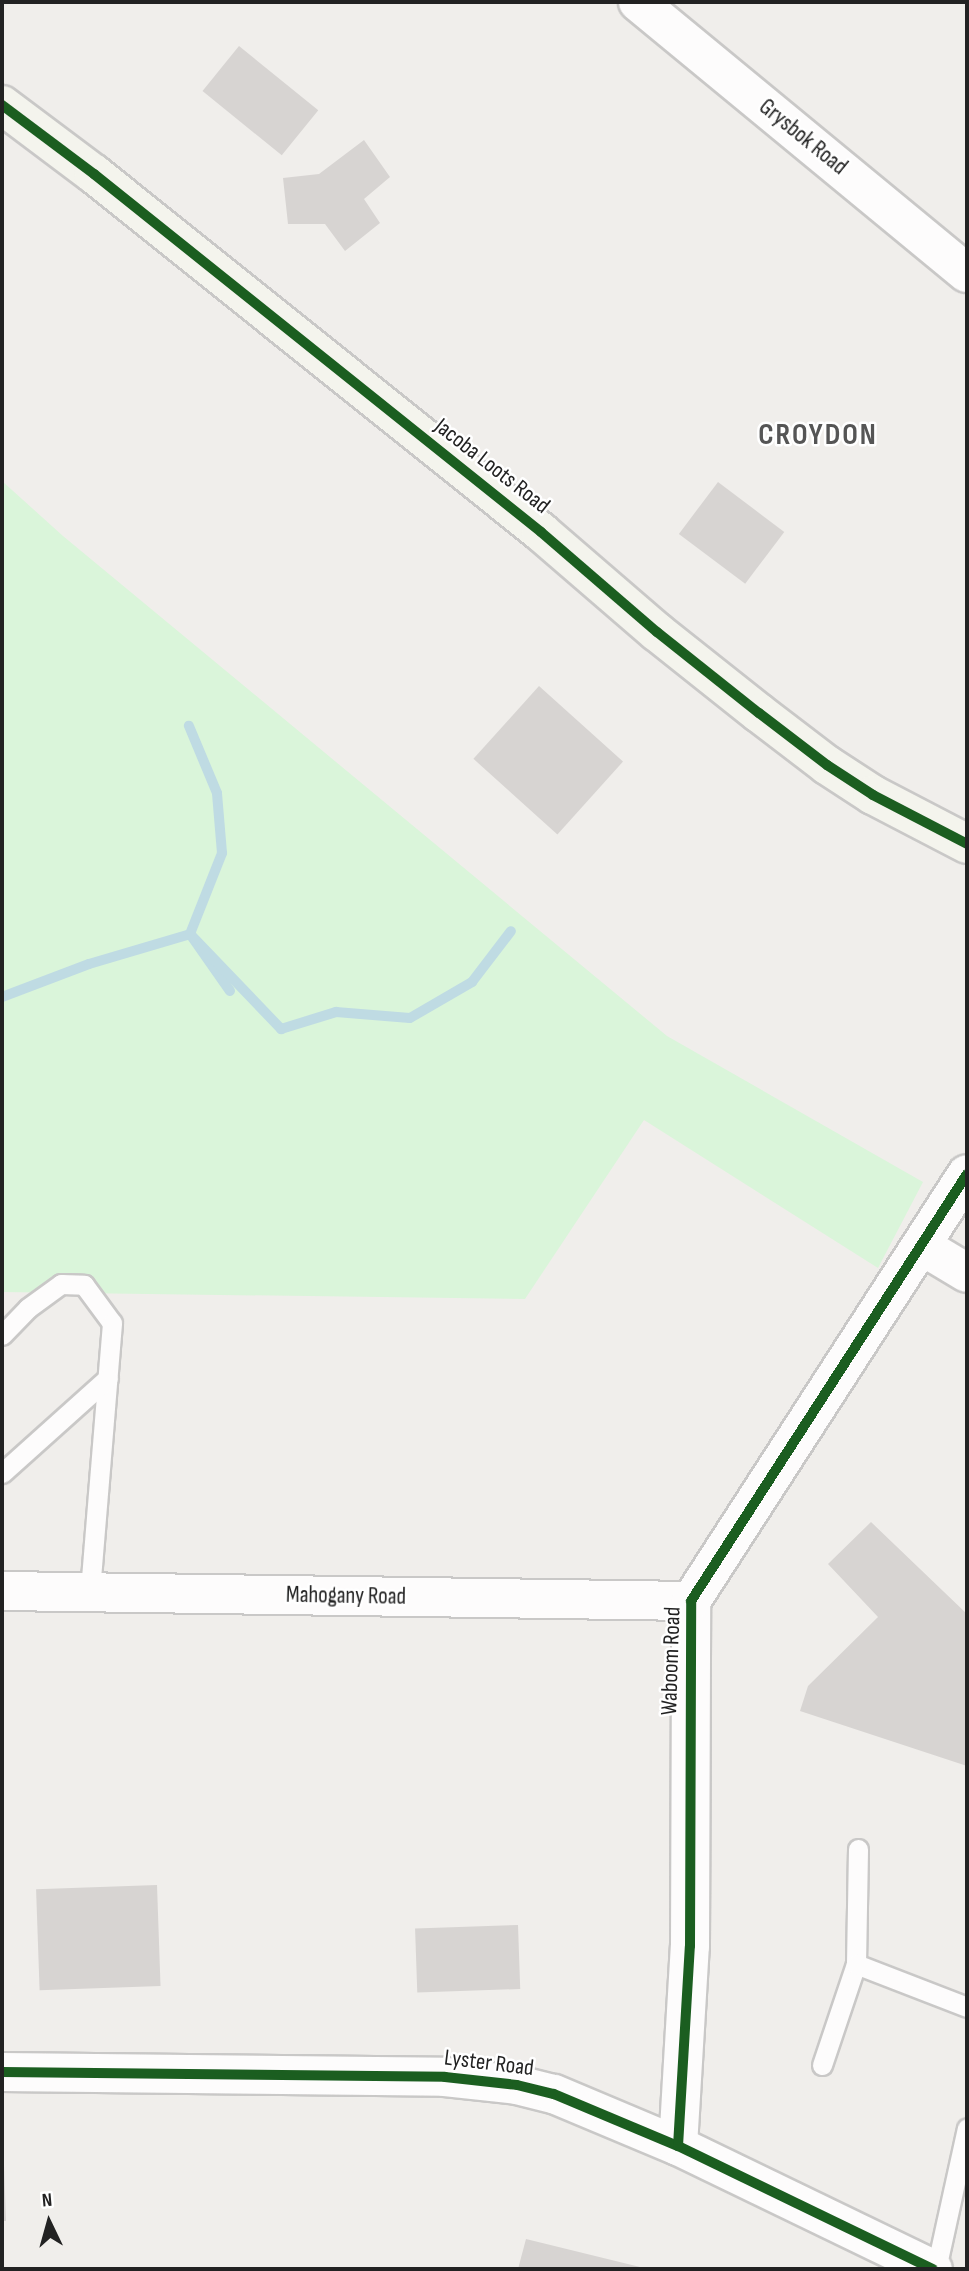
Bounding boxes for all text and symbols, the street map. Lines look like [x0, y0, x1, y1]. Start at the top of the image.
street label: Grysbok Road [753, 93, 853, 181]
street label: Jacoba Loots Road [429, 412, 555, 520]
district label: CROYDON [759, 417, 877, 453]
street label: Mahogany Road [286, 1581, 406, 1611]
street label: Waboom Road [655, 1606, 687, 1716]
street label: Lyster Road [443, 2044, 535, 2082]
north arrow [14, 2187, 84, 2257]
text: N [41, 2189, 53, 2212]

